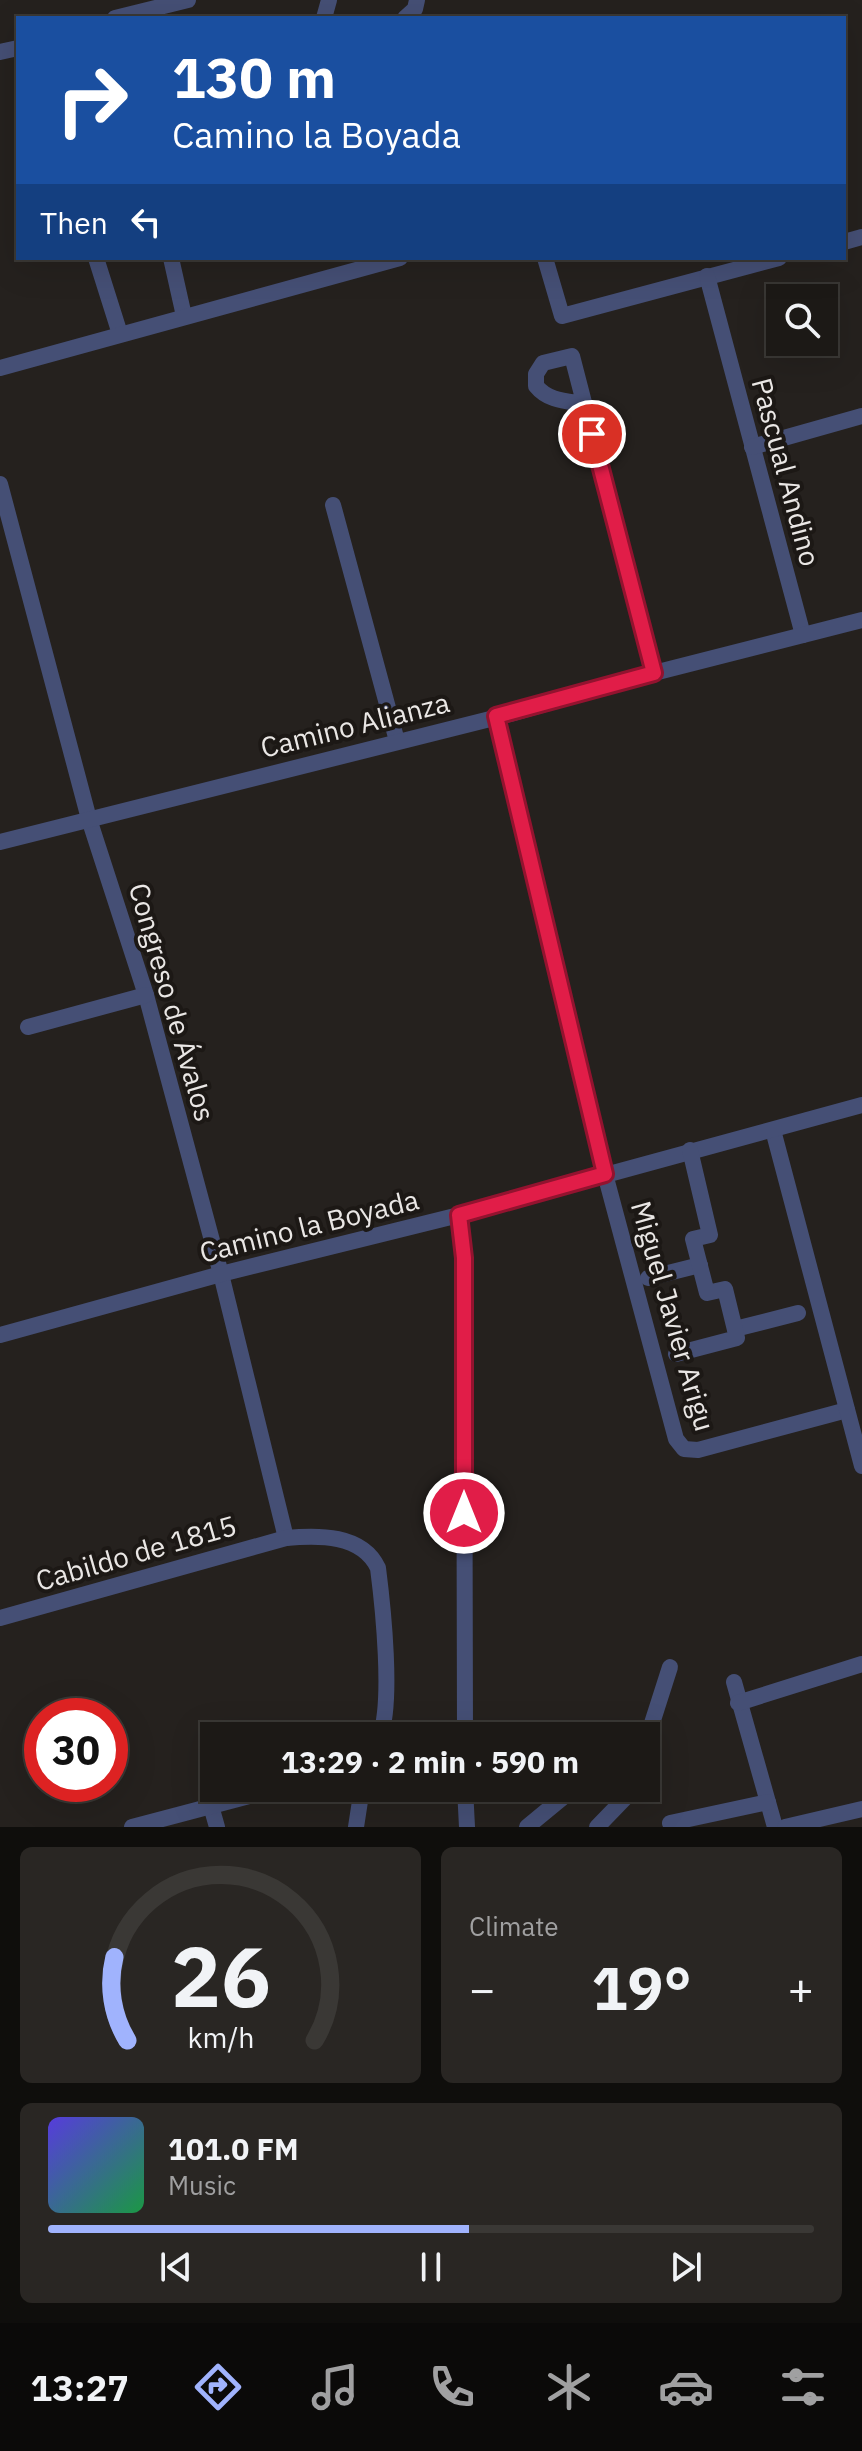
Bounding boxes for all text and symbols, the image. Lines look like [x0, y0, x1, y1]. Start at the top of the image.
text: 130 m [172, 41, 336, 113]
icon: right [40, 48, 144, 152]
text: Camino la Boyada [172, 111, 461, 158]
icon: left [124, 200, 168, 244]
text: Then [40, 203, 108, 242]
map controls [766, 284, 838, 356]
button: search [766, 284, 838, 356]
street label: Pascual Andino [744, 374, 829, 570]
pin [558, 400, 626, 468]
icon: arrive [570, 412, 614, 456]
street label: Camino Alianza [257, 683, 453, 766]
street label: Congreso de Ávalos [121, 878, 224, 1125]
street label: Camino la Boyada [195, 1180, 422, 1271]
street label: Miguel Javier Arigu [623, 1196, 724, 1435]
position arrow [422, 1471, 506, 1555]
street label: Cabildo de 1815 [31, 1506, 241, 1599]
speed limit sign: 30 [24, 1698, 128, 1802]
text: 13:29 · 2 min · 590 m [281, 1742, 579, 1781]
text: Climate [469, 1909, 559, 1943]
text: 26 [171, 1922, 270, 2030]
text: 19° [591, 1948, 692, 2027]
text: − [469, 1960, 495, 2017]
text: + [788, 1960, 814, 2017]
text: km/h [187, 2019, 254, 2056]
text: 101.0 FM [168, 2129, 299, 2168]
text: Music [168, 2168, 236, 2202]
icon: previous [154, 2245, 198, 2289]
icon: pause [409, 2245, 453, 2289]
icon: next [664, 2245, 708, 2289]
icon: directions [190, 2359, 246, 2415]
icon: music [307, 2359, 363, 2415]
icon: phone [424, 2359, 480, 2415]
icon: climate [541, 2359, 597, 2415]
icon: car [658, 2359, 714, 2415]
icon: filters [775, 2359, 831, 2415]
text: 13:27 [31, 2364, 129, 2411]

